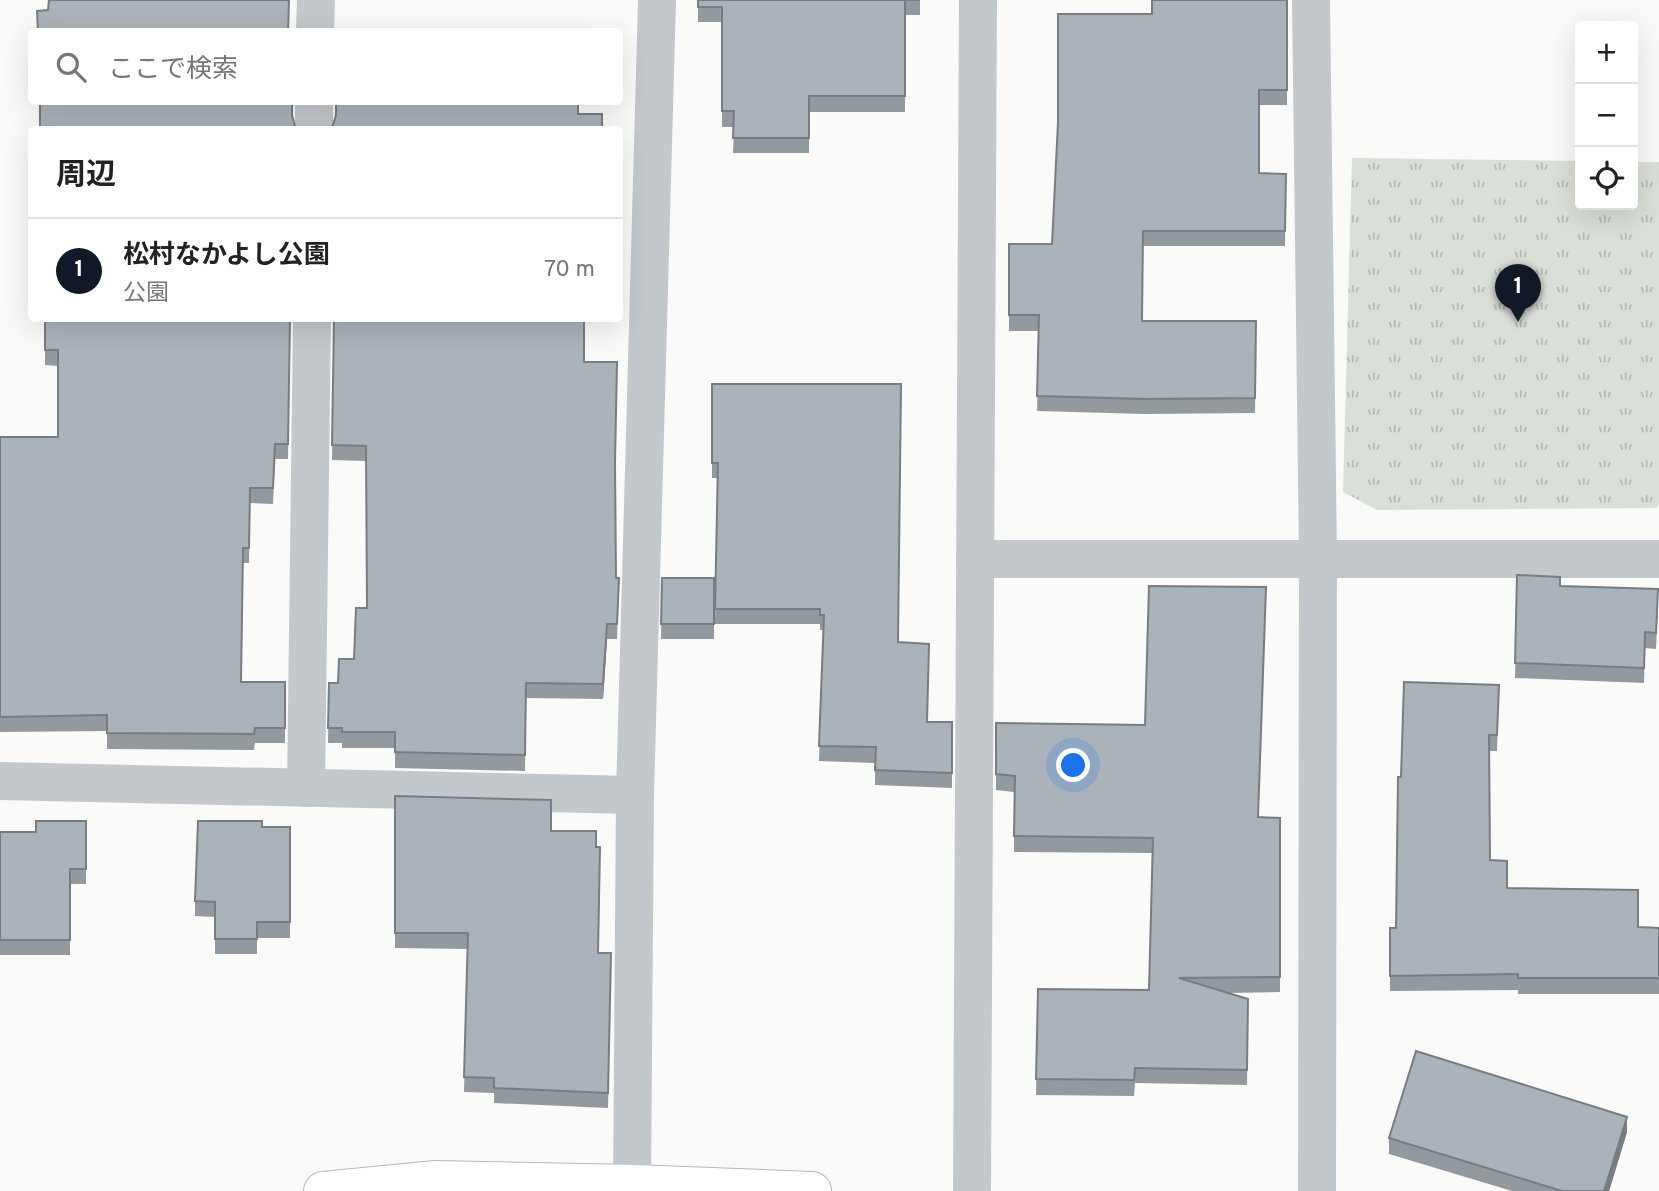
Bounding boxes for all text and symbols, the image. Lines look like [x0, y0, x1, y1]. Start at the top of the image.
map controls [1575, 21, 1638, 210]
button: + [1575, 21, 1638, 84]
search box [28, 28, 623, 105]
icon: search [52, 48, 90, 86]
text: ここで検索 [108, 54, 238, 87]
button: − [1575, 84, 1638, 147]
button: locate [1575, 147, 1638, 210]
text: 周辺 [56, 158, 116, 195]
text: 松村なかよし公園 [123, 240, 330, 273]
text: 1 [74, 256, 84, 285]
text: 70 m [544, 256, 595, 285]
pin: 1 [1495, 264, 1541, 322]
text: 公園 [123, 280, 169, 309]
your location [1056, 748, 1090, 782]

